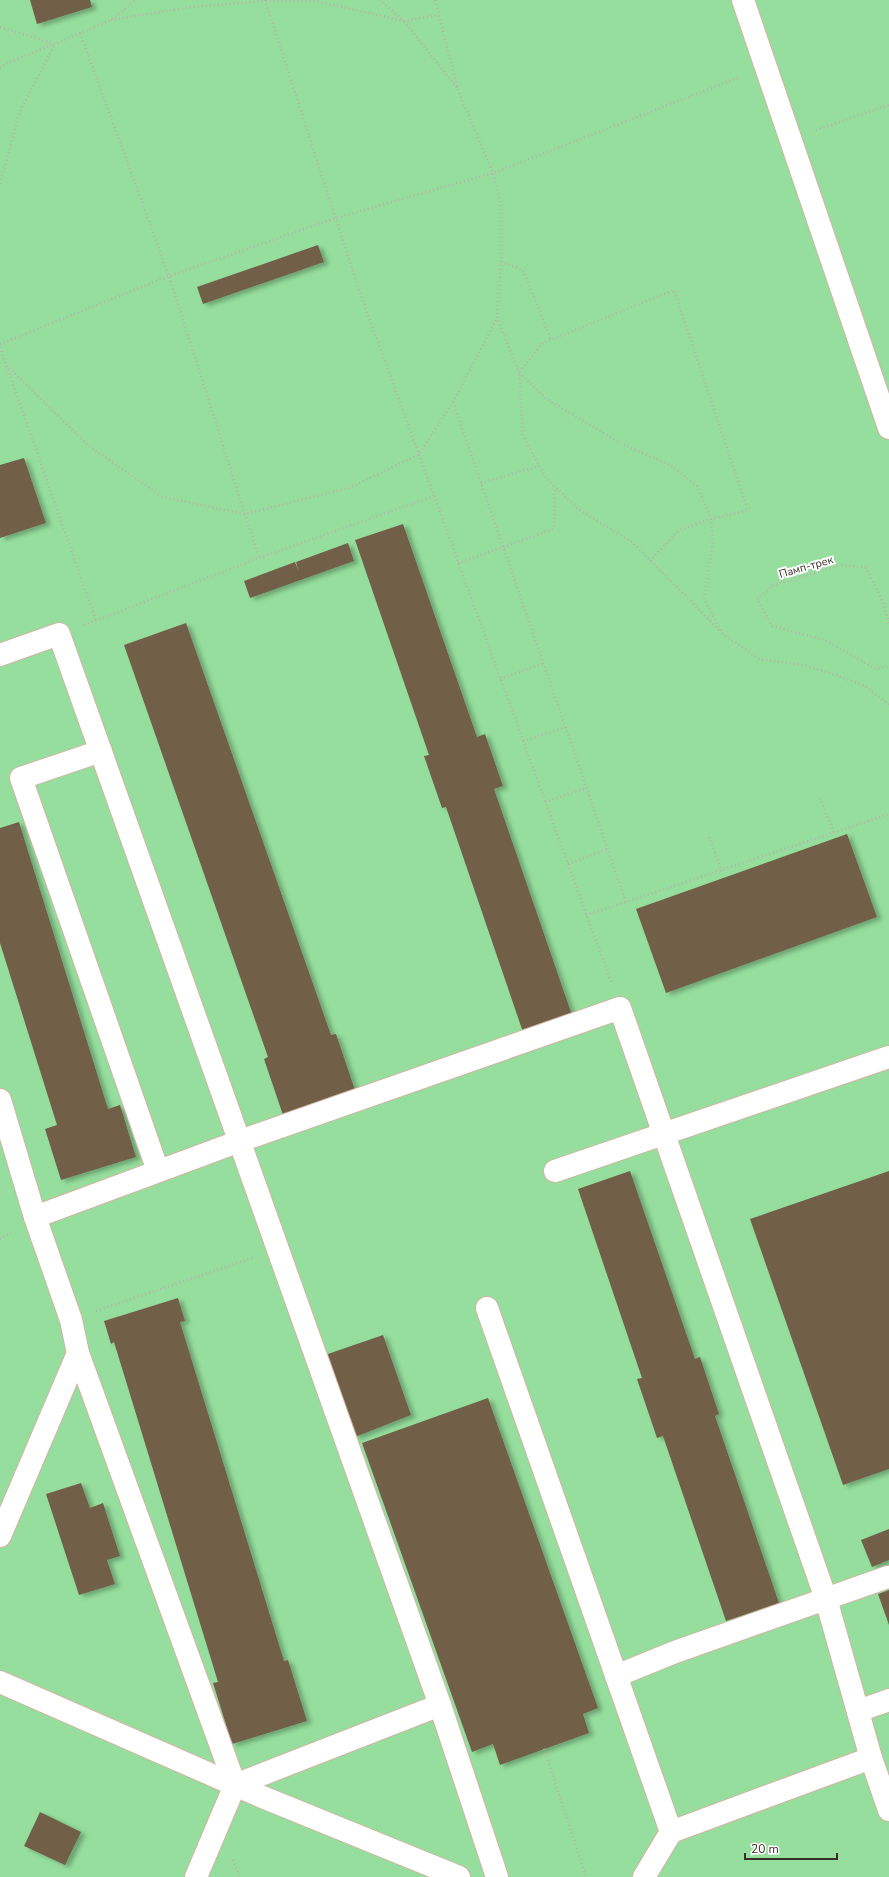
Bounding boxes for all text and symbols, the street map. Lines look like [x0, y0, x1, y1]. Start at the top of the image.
street label: Памп-трек [777, 552, 835, 582]
scale bar [745, 1835, 837, 1861]
text: 20 m [751, 1841, 779, 1857]

